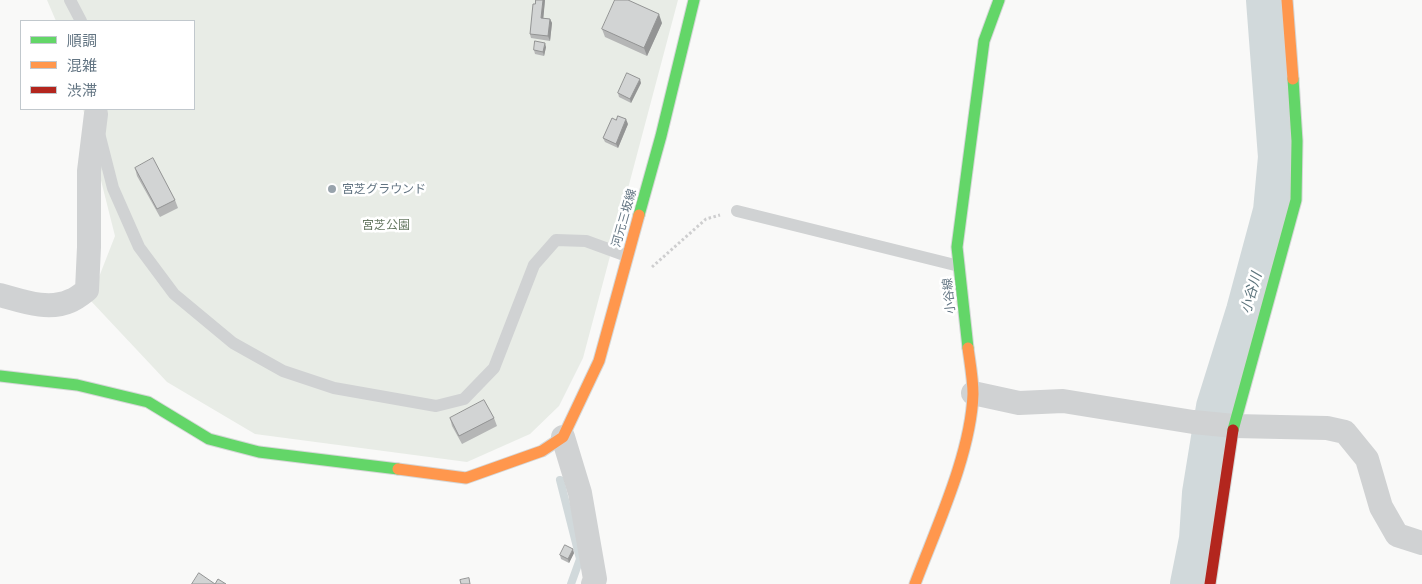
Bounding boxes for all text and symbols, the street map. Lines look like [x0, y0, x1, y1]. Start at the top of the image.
legend [20, 20, 195, 110]
text: 順調 [67, 31, 97, 49]
text: 混雑 [67, 56, 97, 74]
text: 渋滞 [67, 81, 97, 99]
place label: 宮芝グラウンド [342, 182, 426, 196]
marker: 宮芝グラウンド [326, 183, 338, 195]
street label: 河元三坂線 [609, 187, 639, 249]
park label: 宮芝公園 [362, 218, 410, 232]
water label: 小谷川 [1237, 270, 1265, 316]
street label: 小谷線 [940, 277, 958, 315]

